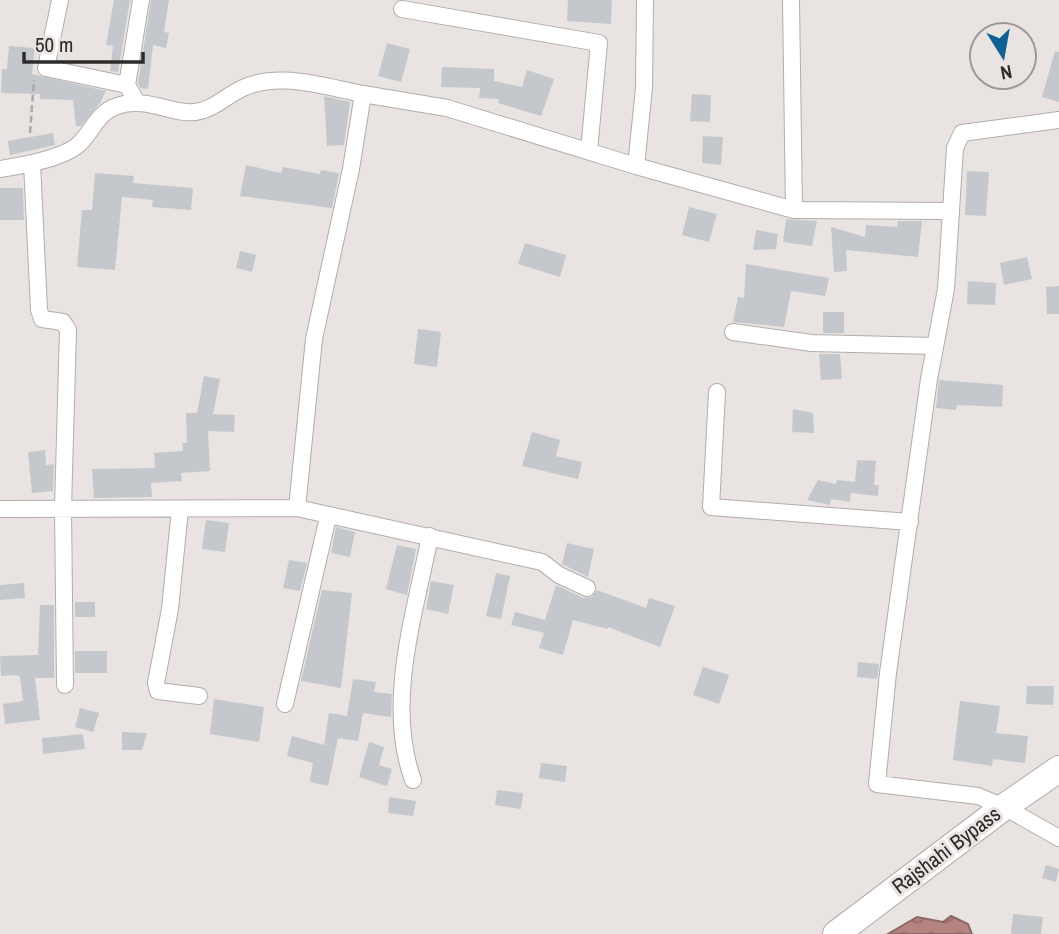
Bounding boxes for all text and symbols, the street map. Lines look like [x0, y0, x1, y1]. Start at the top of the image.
scale bar [24, 21, 144, 65]
north arrow [968, 21, 1038, 91]
text: 50 m [35, 30, 73, 59]
text: N [998, 59, 1014, 87]
street label: Rajshahi Bypass [886, 800, 1006, 900]

